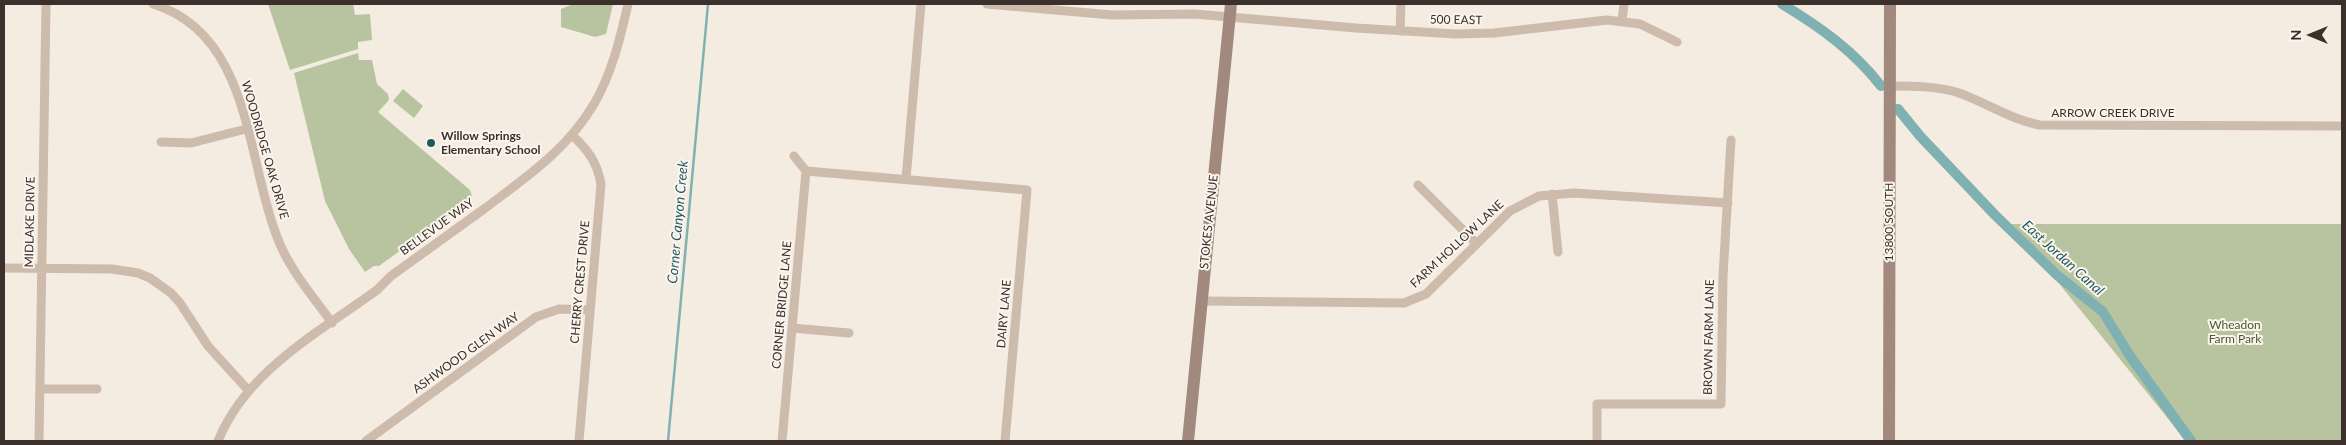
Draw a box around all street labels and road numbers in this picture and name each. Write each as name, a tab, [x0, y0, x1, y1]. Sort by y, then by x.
street label: 500 EAST	[1430, 12, 1482, 28]
street label: WOODRIDGE OAK DRIVE	[238, 79, 292, 221]
street label: ARROW CREEK DRIVE	[2051, 106, 2175, 120]
street label: STOKES AVENUE	[1197, 174, 1221, 270]
street label: MIDLAKE DRIVE	[22, 176, 38, 268]
street label: 13800 SOUTH	[1882, 182, 1896, 262]
street label: BELLEVUE WAY	[397, 195, 477, 259]
street label: FARM HOLLOW LANE	[1407, 197, 1507, 291]
street label: CHERRY CREST DRIVE	[567, 220, 593, 344]
street label: CORNER BRIDGE LANE	[769, 240, 795, 370]
street label: DAIRY LANE	[994, 279, 1014, 349]
street label: BROWN FARM LANE	[1701, 279, 1717, 395]
street label: ASHWOOD GLEN WAY	[410, 309, 522, 397]

